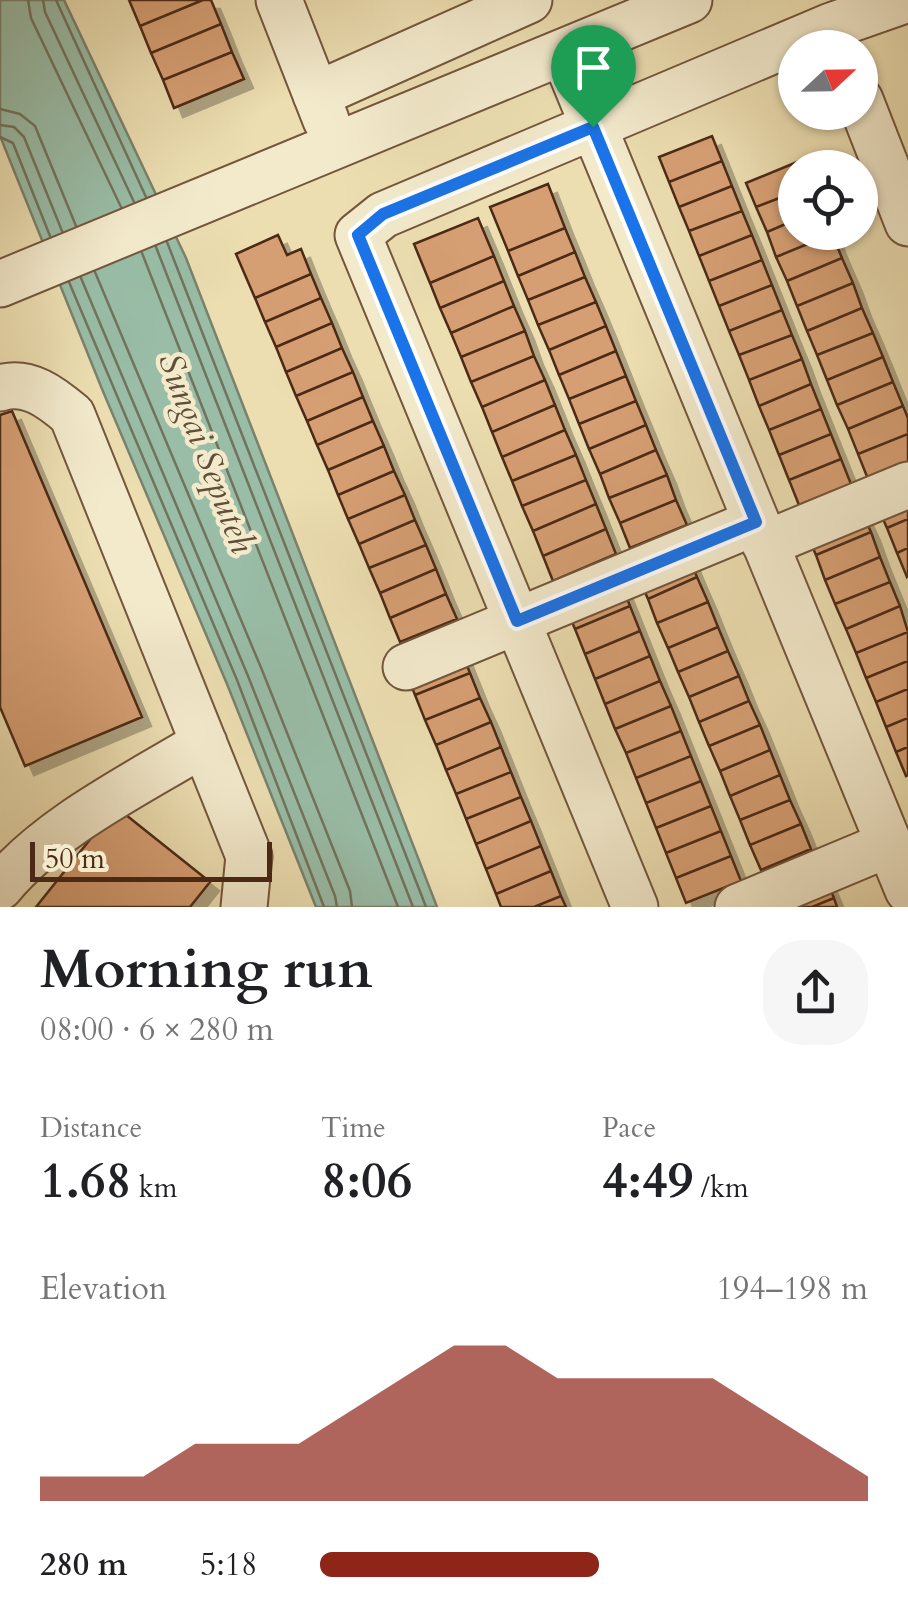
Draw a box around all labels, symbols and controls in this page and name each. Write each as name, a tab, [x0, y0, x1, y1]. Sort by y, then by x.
pin	[551, 25, 636, 128]
north arrow	[778, 30, 878, 130]
map controls	[778, 30, 878, 250]
icon: arrive	[566, 40, 621, 95]
button: locate	[778, 150, 878, 250]
water label: Sungai Seputeh	[146, 346, 266, 560]
scale bar	[30, 837, 272, 881]
text: 50 m	[45, 840, 105, 878]
text: Morning run	[40, 933, 373, 1007]
button: share	[763, 940, 868, 1045]
text: 08:00 · 6 × 280 m	[40, 1008, 274, 1052]
text: Distance	[40, 1109, 142, 1147]
text: Time	[321, 1109, 386, 1147]
text: Pace	[602, 1109, 656, 1147]
text: 1.68	[40, 1147, 131, 1215]
text: 8:06	[321, 1147, 412, 1215]
text: 4:49	[602, 1147, 693, 1215]
text: km	[131, 1169, 178, 1207]
text: /km	[693, 1169, 749, 1207]
text: Elevation	[40, 1267, 167, 1311]
text: 194–198 m	[716, 1267, 868, 1311]
text: 280 m	[40, 1543, 127, 1587]
text: 5:18	[200, 1543, 257, 1587]

